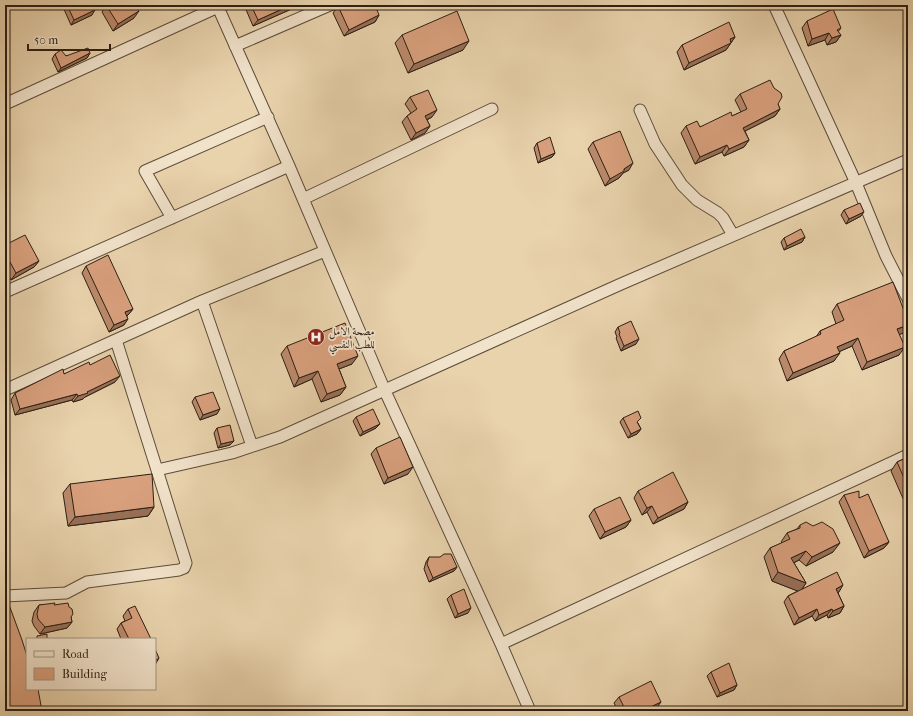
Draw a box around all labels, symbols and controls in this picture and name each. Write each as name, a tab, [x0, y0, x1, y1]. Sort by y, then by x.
scale bar	[28, 26, 110, 52]
text: 50 m	[34, 33, 58, 47]
place label: مصحة الامل للطب النفسي	[329, 325, 375, 355]
hospital icon: مصحة الامل للطب النفسي	[306, 327, 326, 347]
legend	[26, 638, 156, 690]
text: Road	[62, 647, 89, 661]
text: Building	[62, 667, 107, 681]

